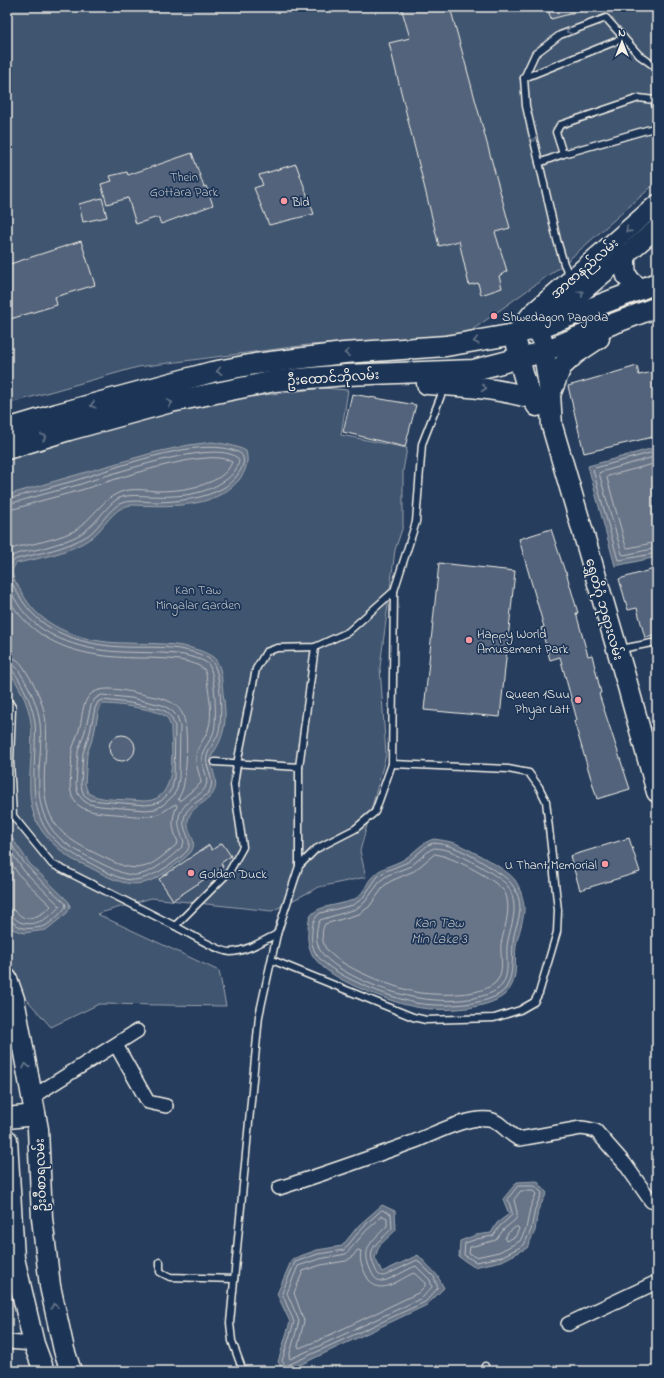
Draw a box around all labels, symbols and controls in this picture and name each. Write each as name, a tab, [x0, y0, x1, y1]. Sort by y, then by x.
north arrow	[602, 22, 642, 62]
text: N	[618, 25, 626, 41]
one-way arrow	[566, 27, 573, 35]
one-way arrow	[529, 136, 537, 142]
park label: Thein Gottara Park	[150, 168, 219, 202]
place label: Bld	[291, 193, 310, 212]
marker: Bld	[279, 196, 289, 206]
one-way arrow	[625, 226, 632, 233]
street label: အာဇာနည်လမ်း	[547, 234, 623, 304]
one-way arrow	[577, 290, 584, 297]
place label: Shwedagon Pagoda	[502, 308, 608, 328]
marker: Shwedagon Pagoda	[489, 311, 499, 321]
one-way arrow	[473, 336, 480, 344]
one-way arrow	[344, 348, 350, 357]
one-way arrow	[215, 366, 222, 375]
street label: ဦးထောင်ဘိုလမ်း	[286, 366, 380, 391]
one-way arrow	[481, 383, 487, 392]
one-way arrow	[166, 399, 173, 407]
one-way arrow	[90, 400, 96, 408]
one-way arrow	[41, 433, 48, 442]
street label: ရွှေတိဂုံ ဘုရားလမ်း	[580, 556, 627, 663]
park label: Kan Taw Mingalar Garden	[156, 581, 240, 616]
place label: Happy World Amusement Park	[477, 625, 569, 659]
marker: Happy World Amusement Park	[464, 635, 474, 645]
place label: Queen 1Suu Phyar Latt	[506, 685, 571, 720]
marker: Queen 1Suu Phyar Latt	[573, 695, 583, 705]
place label: U Thant Memorial	[505, 856, 597, 875]
marker: U Thant Memorial	[600, 859, 610, 869]
place label: Golden Duck	[199, 865, 267, 884]
marker: Golden Duck	[186, 868, 196, 878]
water label: Kan Taw Min Lake 3	[411, 913, 468, 950]
one-way arrow	[22, 1063, 31, 1069]
street label: ဦးဝီစာရလမ်း	[31, 1138, 52, 1212]
one-way arrow	[51, 1303, 59, 1309]

